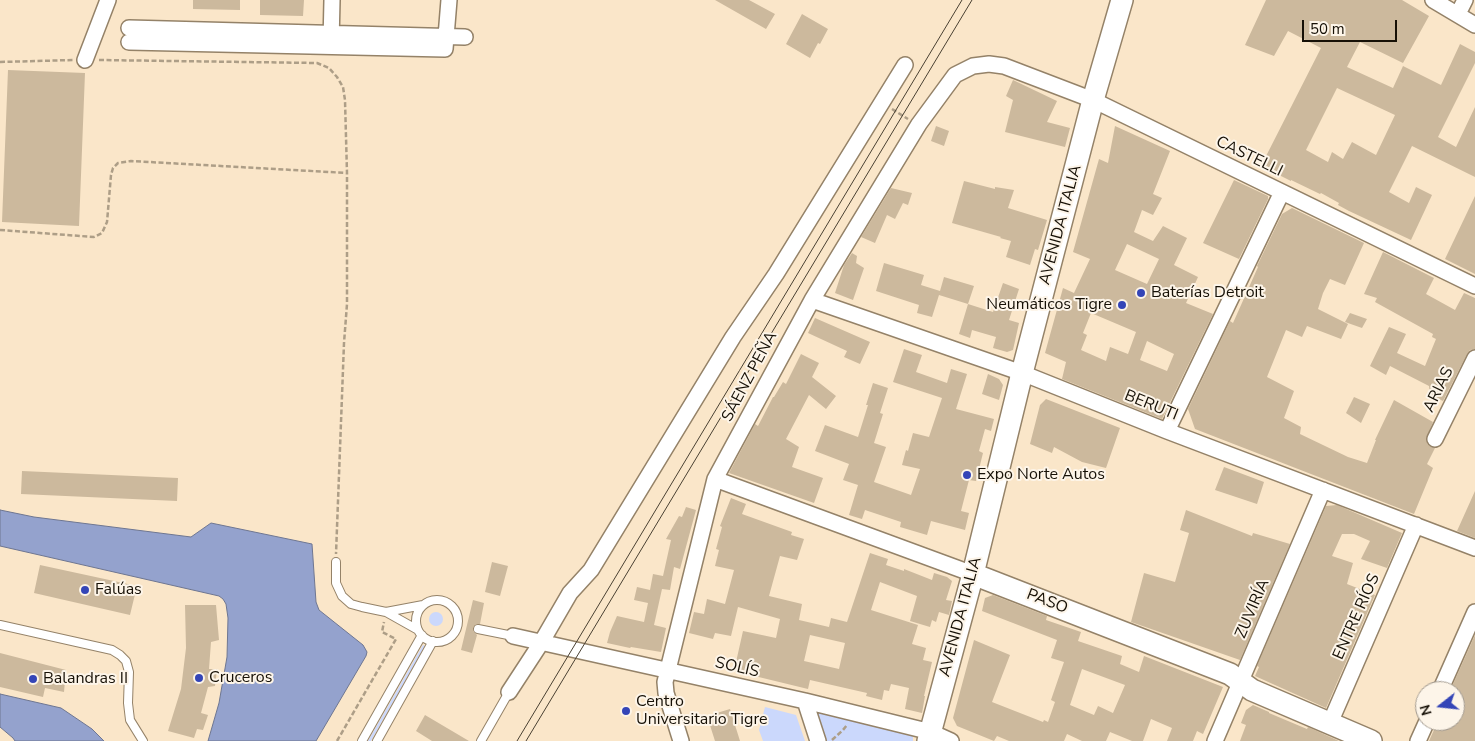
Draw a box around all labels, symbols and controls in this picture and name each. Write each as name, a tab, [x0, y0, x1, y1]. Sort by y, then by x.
scale bar	[1305, 10, 1400, 42]
text: 50 m	[1310, 19, 1345, 39]
street label: CASTELLI	[1212, 133, 1286, 181]
street label: AVENIDA ITALIA	[1036, 163, 1086, 287]
place label: Baterías Detroit	[1151, 283, 1264, 303]
marker: Baterías Detroit	[1135, 287, 1147, 299]
place label: Neumáticos Tigre	[986, 295, 1112, 315]
marker: Neumáticos Tigre	[1116, 299, 1128, 311]
street label: SÁENZ PEÑA	[718, 329, 782, 425]
street label: ARIAS	[1420, 364, 1458, 416]
street label: BERUTI	[1121, 387, 1181, 425]
place label: Expo Norte Autos	[977, 465, 1105, 485]
marker: Expo Norte Autos	[961, 469, 973, 481]
street label: AVENIDA ITALIA	[936, 555, 986, 679]
street label: ENTRE RÍOS	[1330, 571, 1384, 663]
street label: ZUVIRÍA	[1232, 576, 1274, 642]
place label: Falúas	[95, 580, 142, 600]
marker: Falúas	[79, 584, 91, 596]
street label: PASO	[1024, 585, 1070, 619]
street label: SOLÍS	[713, 654, 761, 682]
place label: Cruceros	[209, 668, 272, 688]
place label: Balandras II	[43, 669, 128, 689]
marker: Cruceros	[193, 672, 205, 684]
marker: Balandras II	[27, 673, 39, 685]
north arrow	[1415, 681, 1465, 731]
place label: Centro Universitario Tigre	[636, 692, 768, 730]
text: N	[1415, 702, 1437, 718]
marker: Centro Universitario Tigre	[620, 705, 632, 717]

